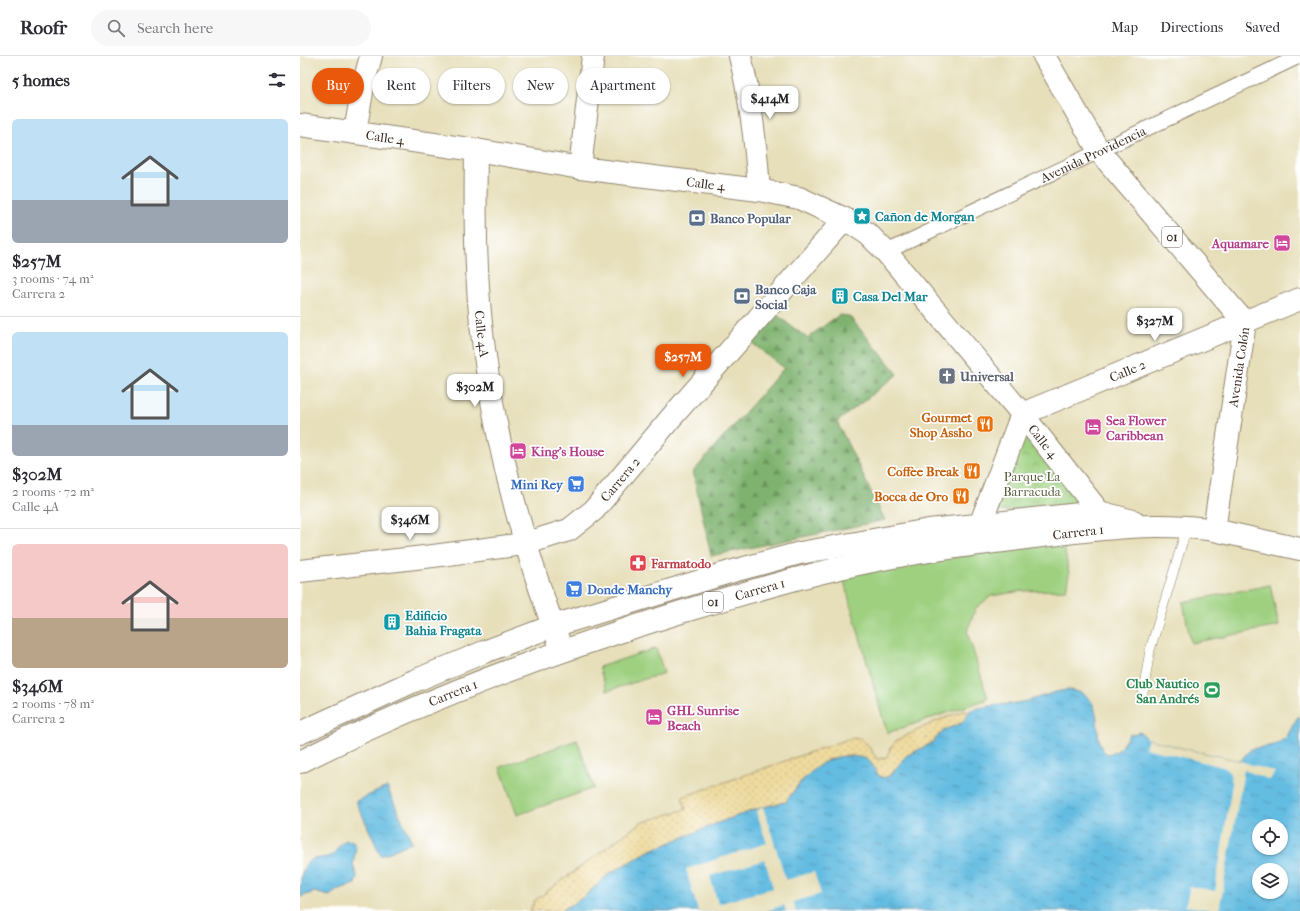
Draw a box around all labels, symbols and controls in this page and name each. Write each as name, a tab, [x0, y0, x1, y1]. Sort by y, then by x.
search box	[91, 10, 371, 46]
text: Roofr	[20, 17, 67, 39]
icon: search	[105, 17, 127, 39]
text: Search here	[137, 19, 213, 37]
text: Map	[1111, 19, 1138, 36]
text: Directions	[1160, 19, 1223, 36]
text: Saved	[1245, 19, 1280, 36]
chip: Buy	[312, 68, 364, 104]
chip: Rent	[372, 68, 430, 104]
chip: Filters	[438, 68, 505, 104]
chip: New	[513, 68, 568, 104]
chip: Apartment	[576, 68, 670, 104]
icon: filters	[266, 69, 288, 91]
text: 5 homes	[12, 70, 70, 90]
pin: $414M	[742, 86, 798, 120]
text: $414M	[750, 91, 790, 106]
street label: Avenida Providencia	[1037, 123, 1149, 186]
street label: Calle 4	[365, 127, 406, 148]
icon: home	[114, 145, 186, 217]
street label: Calle 4	[685, 174, 726, 194]
place icon: Cañon de Morgan	[852, 206, 872, 226]
bank icon: Banco Popular	[687, 208, 707, 228]
place label: Cañon de Morgan	[875, 209, 975, 225]
place label: Banco Popular	[710, 211, 791, 227]
road number: 01	[1162, 227, 1182, 247]
hotel icon: Aquamare	[1272, 233, 1292, 253]
place label: Aquamare	[1211, 236, 1270, 252]
text: $257M	[12, 251, 61, 271]
text: 3 rooms · 74 m²	[12, 271, 93, 286]
place label: Banco Caja Social	[755, 282, 817, 312]
text: Carrera 2	[12, 286, 65, 301]
bank icon: Banco Caja Social	[732, 286, 752, 306]
building icon: Casa Del Mar	[830, 286, 850, 306]
place label: Casa Del Mar	[853, 289, 928, 304]
pin: $327M	[1127, 308, 1183, 342]
street label: Calle 4A	[472, 310, 492, 359]
text: $327M	[1136, 313, 1174, 328]
street label: Avenida Colón	[1225, 326, 1252, 409]
pin: $257M	[655, 344, 711, 378]
text: $257M	[664, 349, 702, 364]
street label: Calle 2	[1107, 357, 1148, 385]
icon: home	[114, 358, 186, 430]
church icon: Universal	[937, 366, 957, 386]
place label: Universal	[959, 369, 1014, 384]
pin: $302M	[447, 374, 503, 408]
text: $302M	[456, 379, 494, 394]
place label: Gourmet Shop Assho	[910, 410, 972, 441]
place label: Sea Flower Caribbean	[1106, 413, 1167, 443]
restaurant icon: Gourmet Shop Assho	[975, 414, 995, 434]
hotel icon: Sea Flower Caribbean	[1083, 417, 1103, 437]
street label: Calle 4	[1025, 422, 1061, 462]
hotel icon: King's House	[508, 441, 528, 461]
place label: King's House	[531, 444, 605, 460]
street label: Carrera 2	[597, 454, 643, 505]
restaurant icon: Coffee Break	[962, 461, 982, 481]
text: $302M	[12, 464, 62, 484]
place label: Coffee Break	[887, 464, 960, 479]
park label: Parque La Barracuda	[1003, 469, 1062, 499]
supermarket icon: Mini Rey	[566, 474, 586, 494]
place label: Mini Rey	[510, 477, 564, 493]
text: 2 rooms · 72 m²	[12, 484, 94, 499]
restaurant icon: Bocca de Oro	[951, 486, 971, 506]
place label: Bocca de Oro	[874, 489, 948, 504]
text: Calle 4A	[12, 499, 59, 514]
pin: $346M	[382, 507, 438, 541]
text: $346M	[390, 512, 430, 527]
street label: Carrera 1	[1052, 522, 1104, 543]
pharmacy icon: Farmatodo	[628, 553, 648, 573]
place label: Farmatodo	[650, 556, 712, 571]
icon: home	[114, 570, 186, 642]
street label: Carrera 1	[733, 575, 786, 604]
supermarket icon: Donde Manchy	[564, 579, 584, 599]
place label: Donde Manchy	[587, 582, 673, 598]
road number: 01	[703, 592, 723, 612]
place label: Edificio Bahia Fragata	[405, 608, 483, 639]
building icon: Edificio Bahia Fragata	[382, 612, 402, 632]
text: $346M	[12, 676, 63, 696]
street label: Carrera 1	[426, 676, 480, 710]
place label: Club Nautico San Andrés	[1126, 676, 1199, 706]
sports icon: Club Nautico San Andrés	[1202, 680, 1222, 700]
text: 2 rooms · 78 m²	[12, 696, 94, 711]
place label: GHL Sunrise Beach	[667, 703, 740, 733]
hotel icon: GHL Sunrise Beach	[644, 707, 664, 727]
text: Carrera 2	[12, 711, 65, 726]
map controls	[1252, 819, 1288, 899]
button: locate	[1252, 819, 1288, 855]
button: layers	[1252, 863, 1288, 899]

